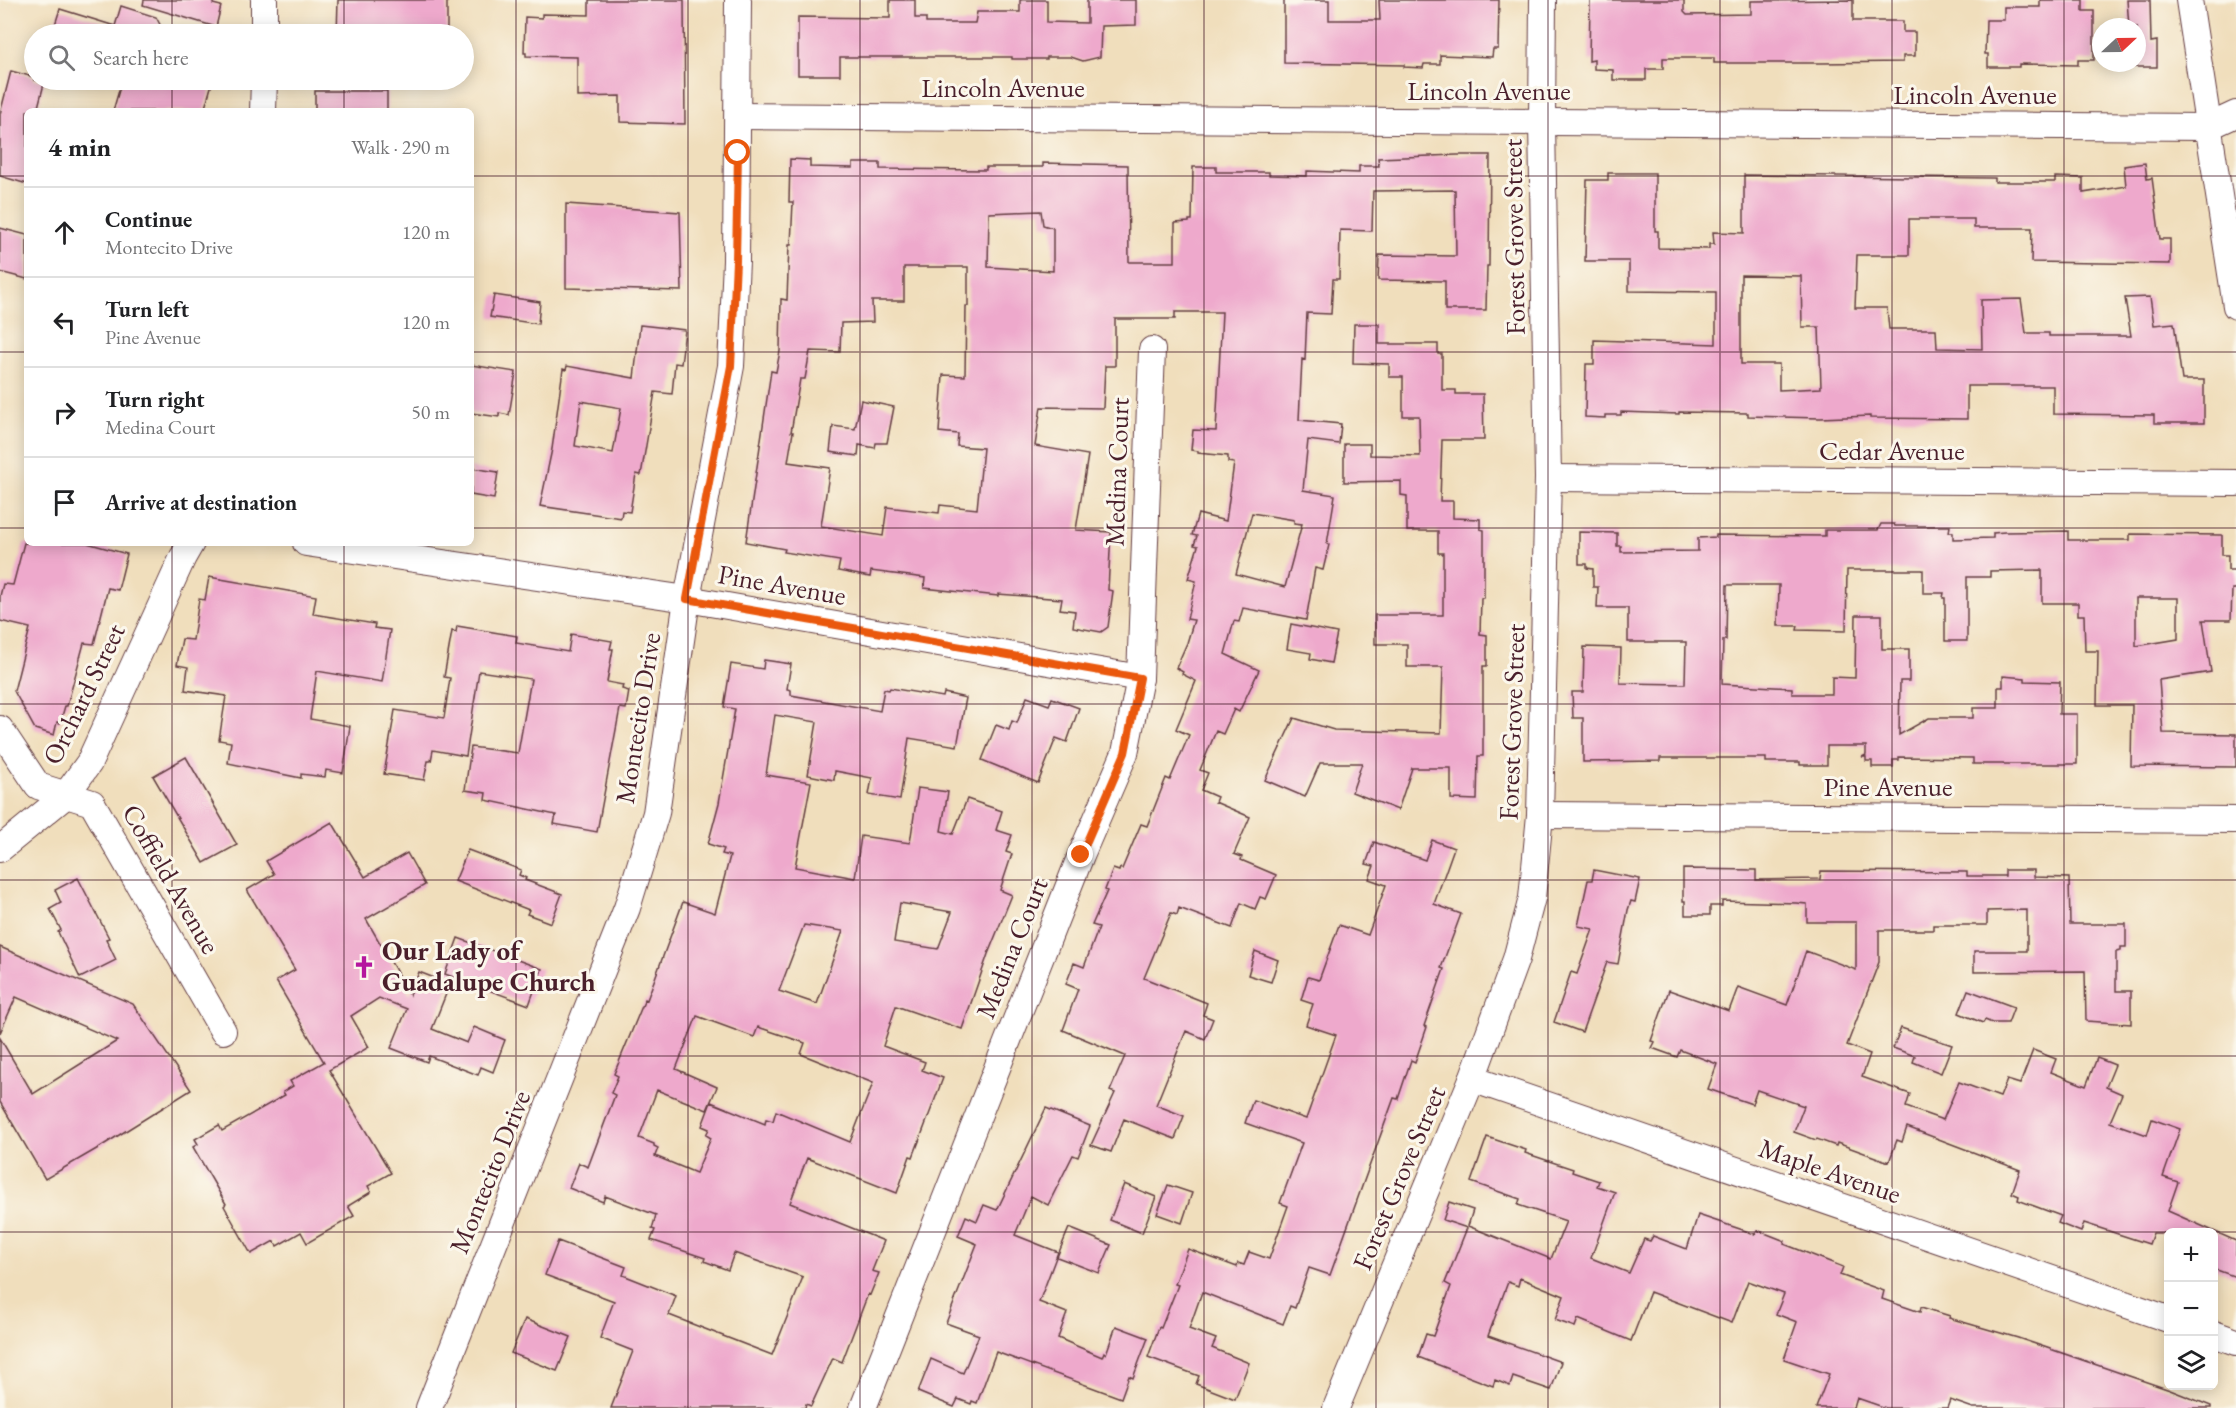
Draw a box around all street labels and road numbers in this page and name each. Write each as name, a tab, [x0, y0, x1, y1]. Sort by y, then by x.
street label: Lincoln Avenue	[921, 70, 1085, 105]
street label: Lincoln Avenue	[1407, 73, 1571, 108]
street label: Lincoln Avenue	[1893, 77, 2057, 112]
street label: Forest Grove Street	[1494, 138, 1533, 336]
street label: Medina Court	[1096, 396, 1137, 547]
street label: Cedar Avenue	[1819, 433, 1965, 468]
street label: Pine Avenue	[715, 556, 849, 613]
street label: Orchard Street	[34, 617, 133, 770]
street label: Forest Grove Street	[1491, 623, 1532, 821]
street label: Montecito Drive	[607, 630, 668, 806]
street label: Pine Avenue	[1823, 769, 1953, 804]
street label: Coffield Avenue	[115, 798, 228, 960]
street label: Medina Court	[967, 872, 1056, 1023]
street label: Forest Grove Street	[1344, 1080, 1453, 1275]
street label: Montecito Drive	[441, 1085, 538, 1258]
street label: Maple Avenue	[1754, 1130, 1906, 1211]

